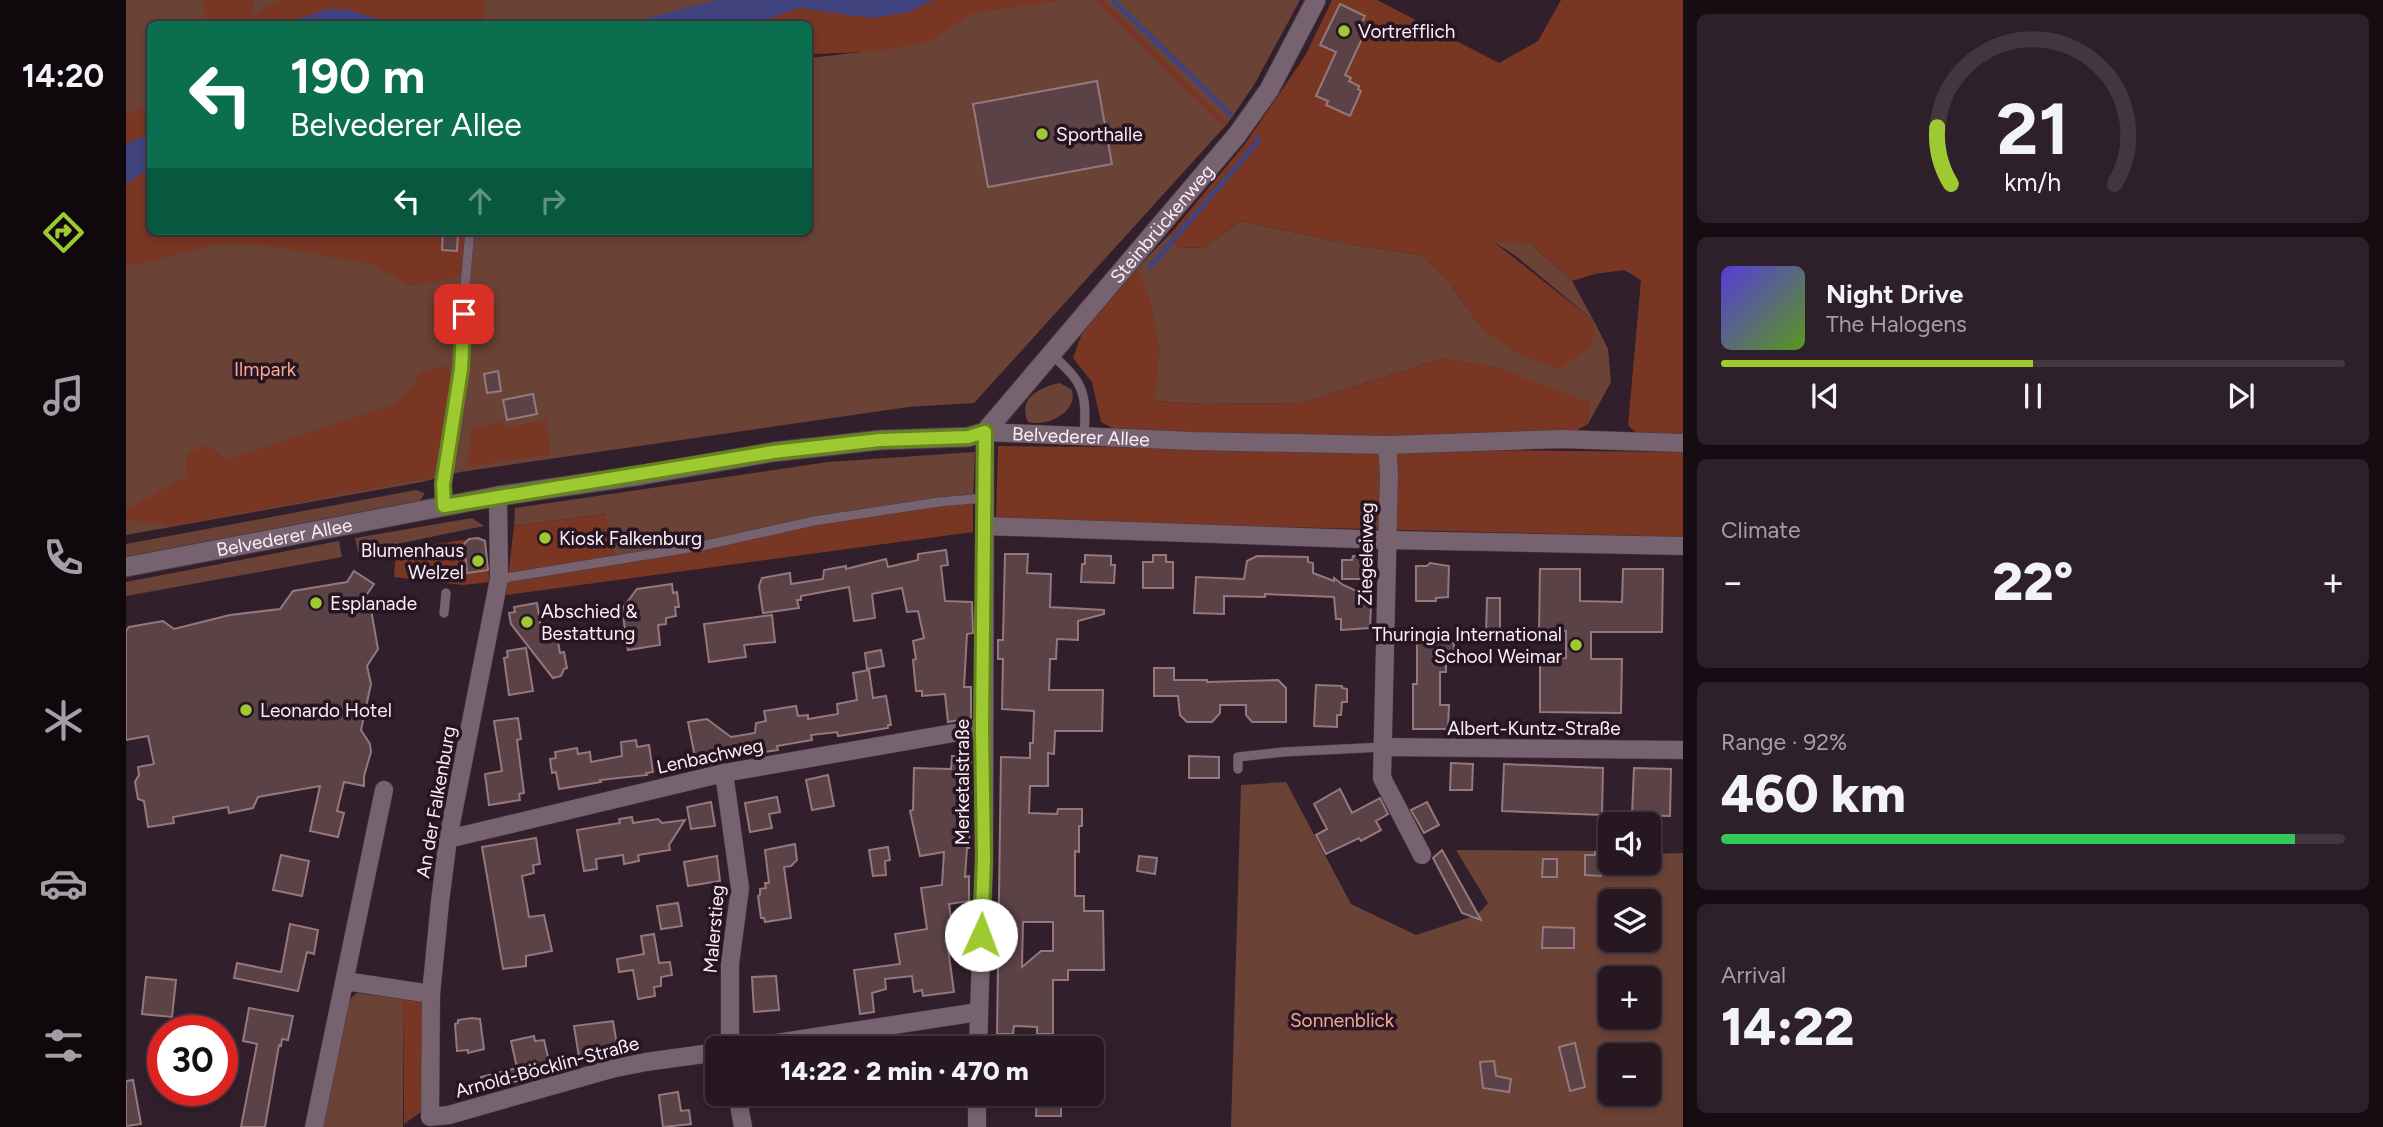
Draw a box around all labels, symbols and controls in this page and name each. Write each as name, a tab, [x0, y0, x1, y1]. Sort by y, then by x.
place label: Vortrefflich	[1358, 20, 1455, 43]
marker: Vortrefflich	[1336, 23, 1352, 39]
text: 190 m	[290, 46, 425, 105]
icon: left	[175, 49, 266, 140]
text: 14:20	[22, 57, 104, 95]
text: 21	[1997, 86, 2069, 173]
text: Belvederer Allee	[290, 106, 522, 144]
place label: Sporthalle	[1056, 123, 1143, 146]
marker: Sporthalle	[1034, 126, 1050, 142]
street label: Steinbrückenweg	[1105, 159, 1219, 288]
text: km/h	[2004, 167, 2062, 197]
icon: left	[388, 182, 426, 220]
icon: ahead	[461, 182, 499, 220]
icon: right	[534, 182, 572, 220]
icon: directions	[39, 208, 88, 257]
text: Night Drive	[1826, 278, 1963, 310]
pin	[434, 284, 494, 344]
icon: arrive	[445, 295, 483, 333]
text: The Halogens	[1826, 310, 1967, 338]
park label: Ilmpark	[234, 358, 297, 381]
icon: music	[39, 371, 88, 420]
icon: previous	[1806, 377, 1844, 415]
icon: pause	[2014, 377, 2052, 415]
icon: next	[2222, 377, 2260, 415]
street label: Belvederer Allee	[1012, 422, 1150, 451]
street label: Ziegeleiweg	[1354, 502, 1378, 606]
street label: Belvederer Allee	[214, 513, 354, 561]
text: Climate	[1721, 516, 1800, 544]
place label: Kiosk Falkenburg	[559, 527, 702, 550]
marker: Kiosk Falkenburg	[537, 530, 553, 546]
icon: phone	[39, 533, 88, 582]
place label: Blumenhaus Welzel	[361, 539, 464, 584]
text: 22°	[1992, 551, 2074, 613]
marker: Blumenhaus Welzel	[470, 553, 486, 569]
text: −	[1721, 559, 1745, 605]
text: +	[2321, 559, 2345, 605]
place label: Esplanade	[330, 592, 417, 615]
marker: Esplanade	[308, 595, 324, 611]
place label: Abschied & Bestattung	[541, 600, 638, 645]
marker: Abschied & Bestattung	[519, 614, 535, 630]
place label: Thuringia International School Weimar	[1372, 623, 1563, 668]
marker: Thuringia International School Weimar	[1568, 637, 1584, 653]
icon: climate	[39, 696, 88, 745]
place label: Leonardo Hotel	[260, 699, 392, 722]
marker: Leonardo Hotel	[238, 702, 254, 718]
street label: Albert-Kuntz-Straße	[1447, 717, 1621, 740]
street label: Merketalstraße	[951, 719, 974, 845]
street label: An der Falkenburg	[411, 724, 461, 880]
text: Range · 92%	[1721, 728, 1847, 756]
street label: Lenbachweg	[654, 733, 766, 779]
text: 460 km	[1721, 763, 1906, 825]
map controls	[1598, 812, 1661, 1106]
button: sound	[1598, 812, 1661, 875]
icon: car	[39, 859, 88, 908]
street label: Malerstieg	[699, 884, 729, 974]
button: layers	[1598, 889, 1661, 952]
position arrow	[944, 898, 1018, 972]
text: Arrival	[1721, 961, 1786, 989]
button: +	[1598, 966, 1661, 1029]
text: 14:22	[1721, 996, 1854, 1058]
park label: Sonnenblick	[1290, 1009, 1395, 1032]
speed limit sign: 30	[147, 1015, 238, 1106]
icon: filters	[39, 1021, 88, 1070]
street label: Arnold-Böcklin-Straße	[453, 1031, 641, 1103]
button: −	[1598, 1043, 1661, 1106]
text: 14:22 · 2 min · 470 m	[780, 1055, 1029, 1087]

